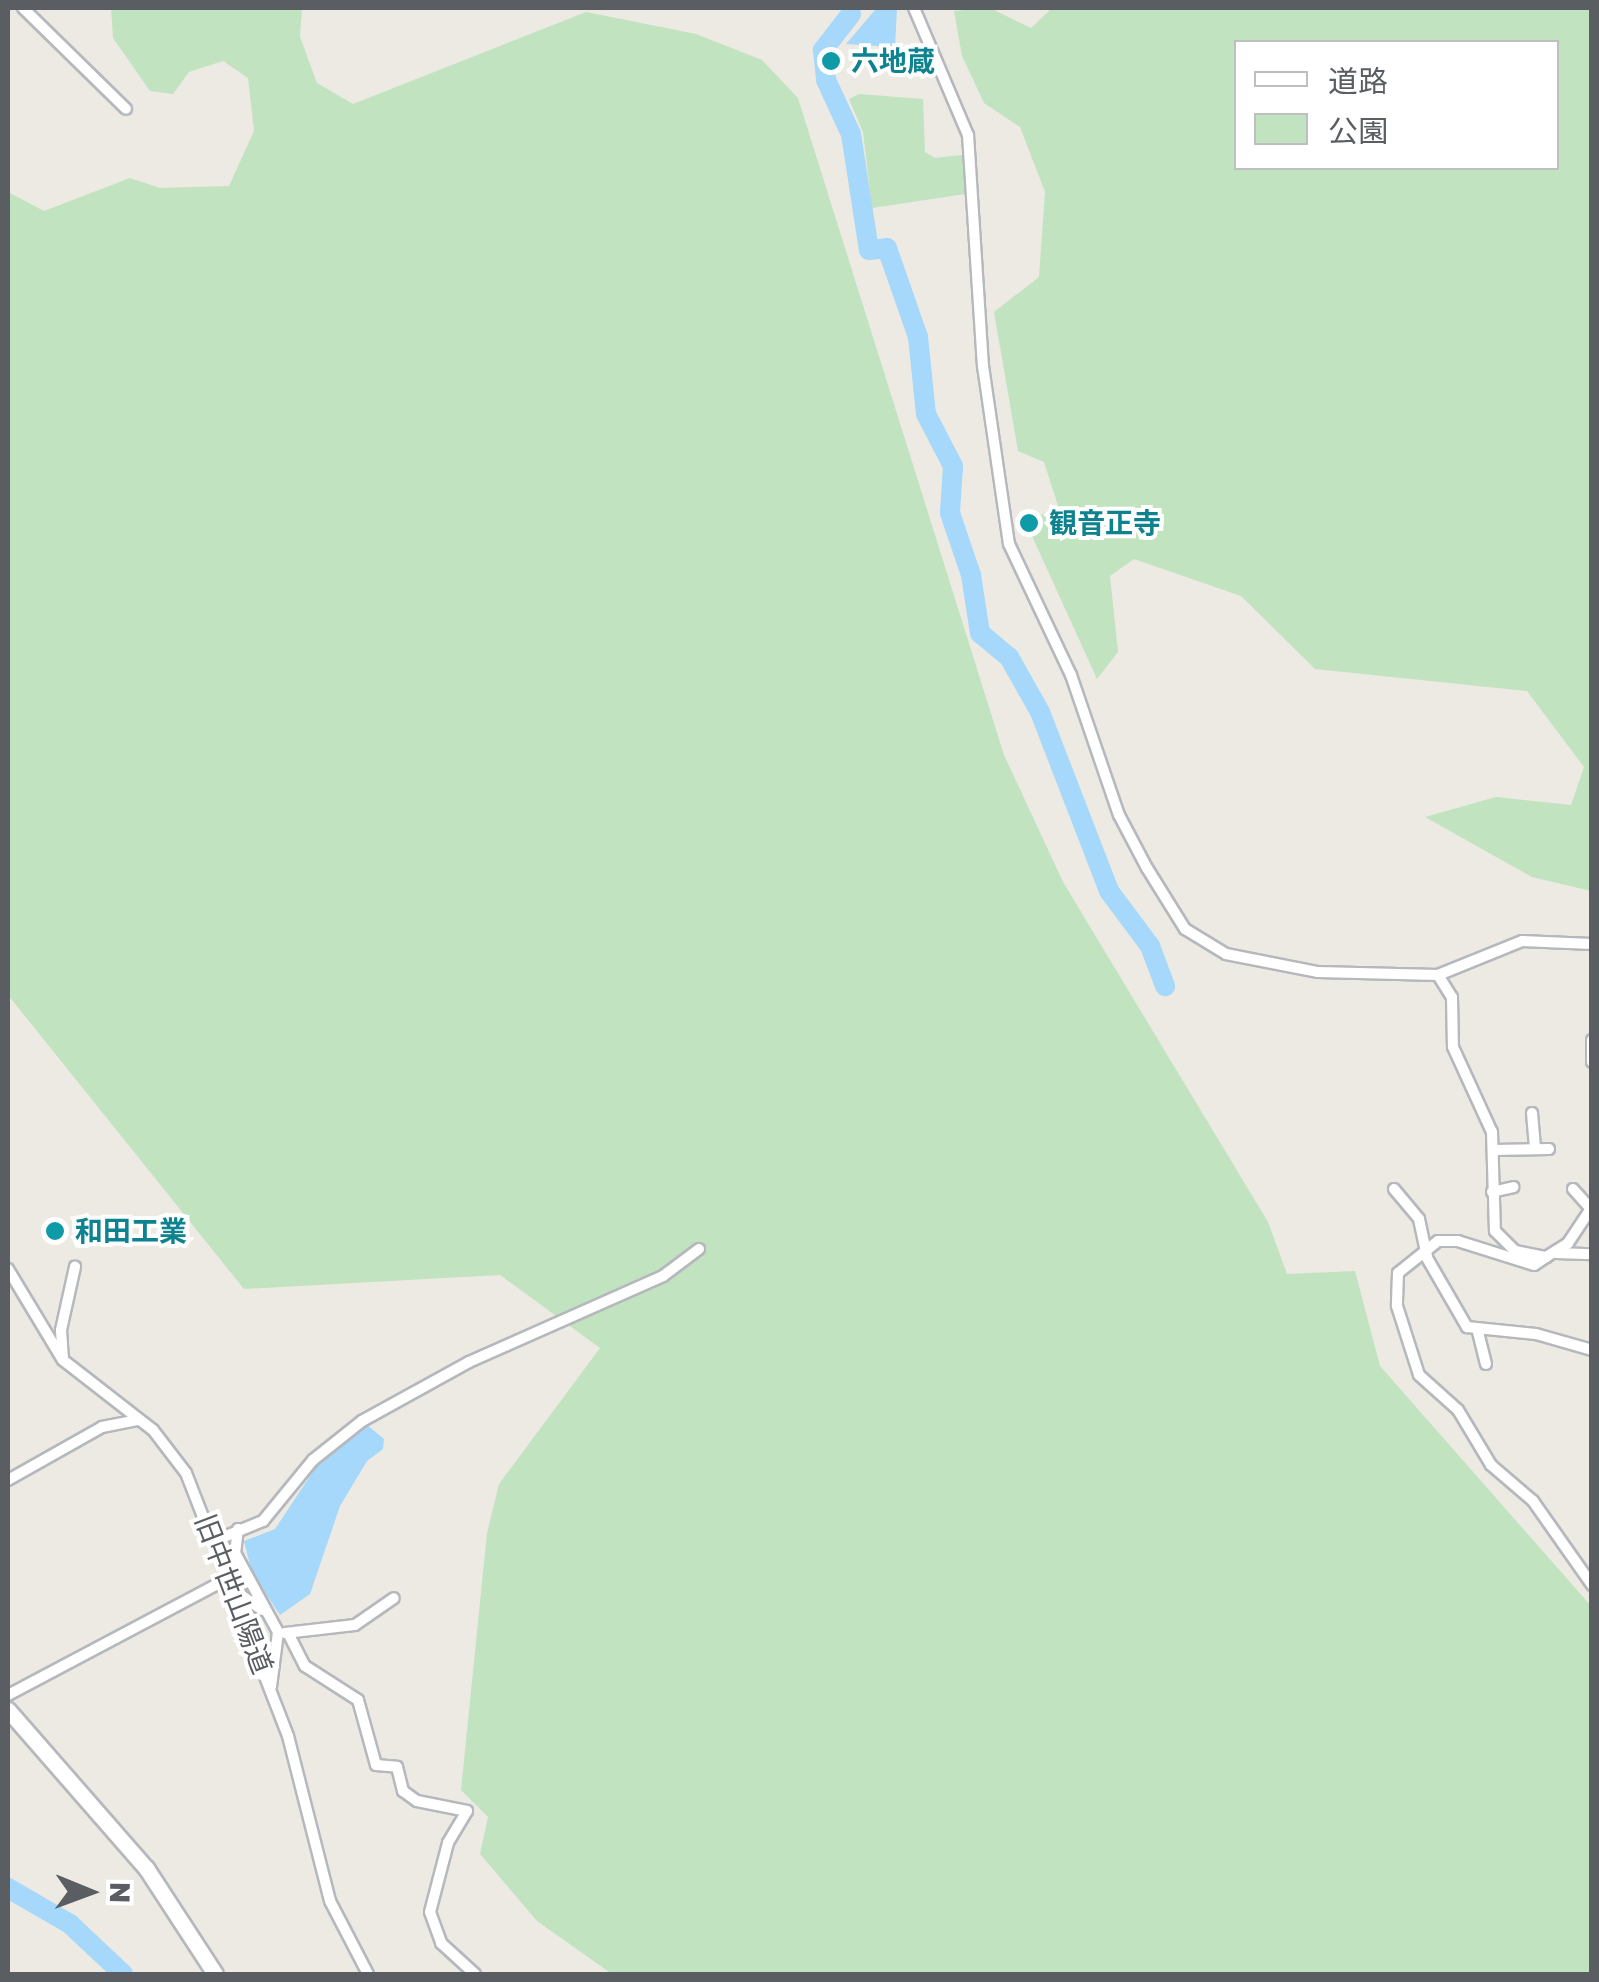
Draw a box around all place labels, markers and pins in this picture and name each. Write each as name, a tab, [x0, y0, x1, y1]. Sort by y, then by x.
place label: 六地蔵	[851, 44, 935, 78]
marker: 六地蔵	[820, 50, 842, 72]
place label: 観音正寺	[1049, 506, 1161, 540]
marker: 観音正寺	[1018, 512, 1040, 534]
place label: 和田工業	[75, 1214, 187, 1248]
marker: 和田工業	[44, 1220, 66, 1242]

